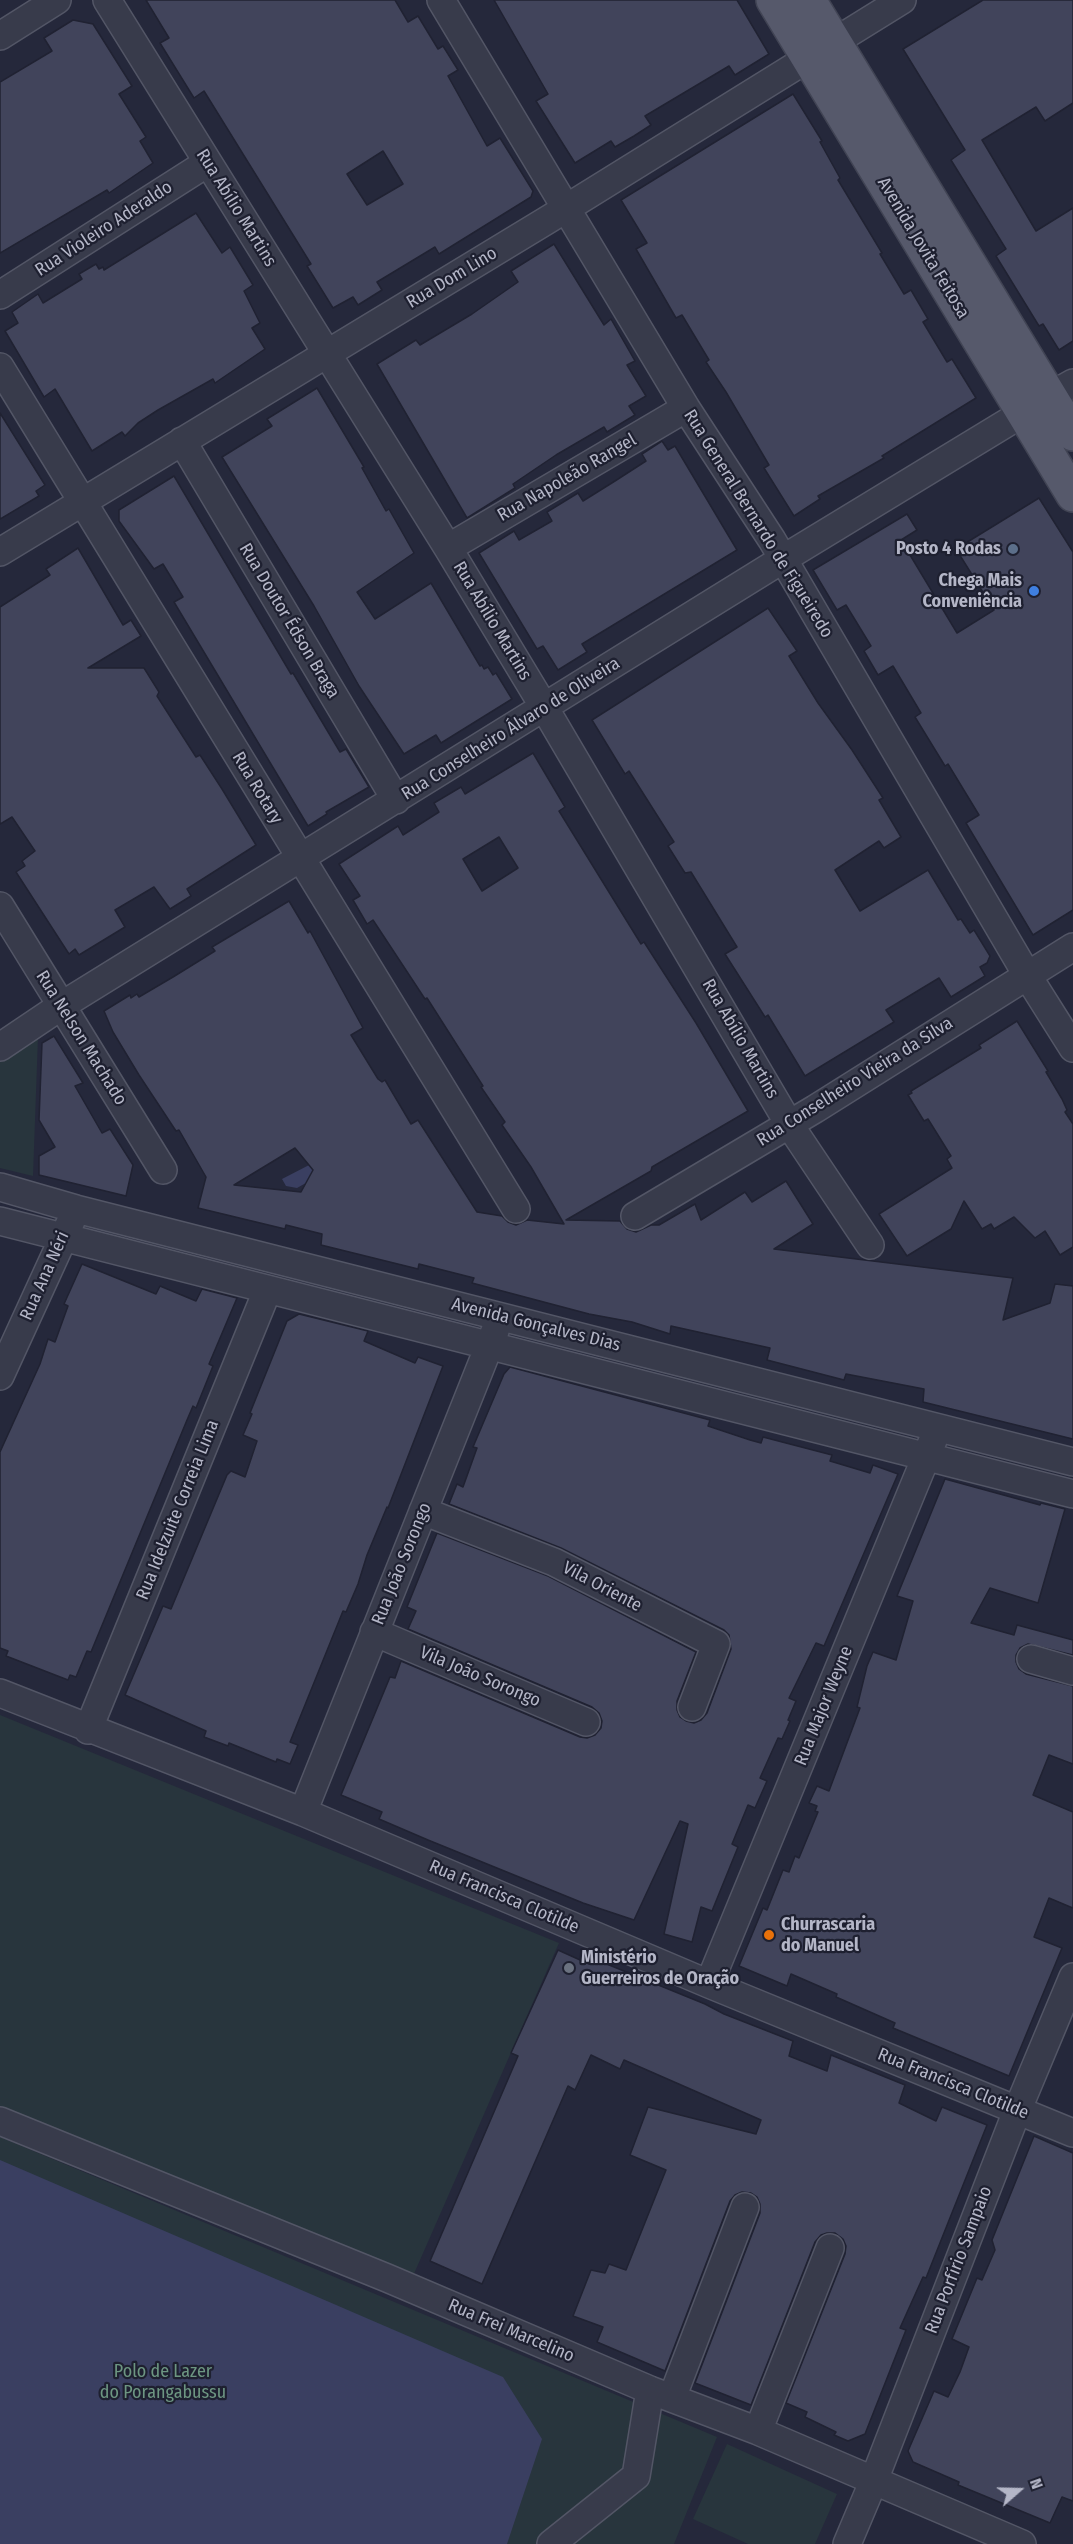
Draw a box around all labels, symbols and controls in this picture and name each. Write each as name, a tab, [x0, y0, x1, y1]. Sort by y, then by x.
street label: Rua Abílio Martins	[191, 145, 281, 271]
street label: Avenida Jovita Feitosa	[872, 174, 974, 322]
street label: Rua Violeiro Aderaldo	[31, 177, 177, 281]
street label: Rua Dom Lino	[403, 243, 501, 313]
street label: Rua General Bernardo de Figueiredo	[679, 406, 837, 642]
street label: Rua Napoleão Rangel	[494, 429, 640, 527]
place label: Posto 4 Rodas	[896, 538, 1001, 560]
street label: Rua Doutor Édson Braga	[234, 540, 344, 702]
marker: Posto 4 Rodas	[1006, 542, 1020, 556]
street label: Rua Abílio Martins	[448, 558, 536, 684]
place label: Chega Mais Conveniência	[922, 570, 1022, 612]
marker: Chega Mais Conveniência	[1027, 584, 1041, 598]
street label: Rua Conselheiro Álvaro de Oliveira	[398, 653, 624, 805]
street label: Rua Rotary	[227, 748, 287, 828]
street label: Rua Nelson Machado	[31, 967, 131, 1109]
street label: Rua Abílio Martins	[697, 975, 783, 1103]
street label: Rua Conselheiro Vieira da Silva	[753, 1013, 957, 1151]
street label: Rua Ana Néri	[16, 1228, 74, 1324]
street label: Avenida Gonçalves Dias	[449, 1294, 623, 1356]
street label: Rua Idelzuite Correia Lima	[132, 1417, 224, 1603]
street label: Rua João Sorongo	[368, 1500, 436, 1628]
street label: Vila Oriente	[559, 1557, 645, 1617]
street label: Vila João Sorongo	[416, 1642, 544, 1712]
street label: Rua Major Weyne	[790, 1643, 858, 1769]
street label: Rua Francisca Clotilde	[426, 1856, 582, 1938]
place label: Churrascaria do Manuel	[781, 1914, 875, 1956]
marker: Churrascaria do Manuel	[762, 1928, 776, 1942]
place label: Ministério Guerreiros de Oração	[581, 1947, 739, 1990]
marker: Ministério Guerreiros de Oração	[562, 1961, 576, 1975]
street label: Rua Francisca Clotilde	[874, 2044, 1032, 2124]
street label: Rua Porfírio Sampaio	[921, 2183, 997, 2337]
street label: Rua Frei Marcelino	[445, 2295, 577, 2367]
park label: Polo de Lazer do Porangabussu	[100, 2361, 226, 2404]
north arrow	[989, 2460, 1049, 2520]
text: N	[1026, 2476, 1047, 2491]

